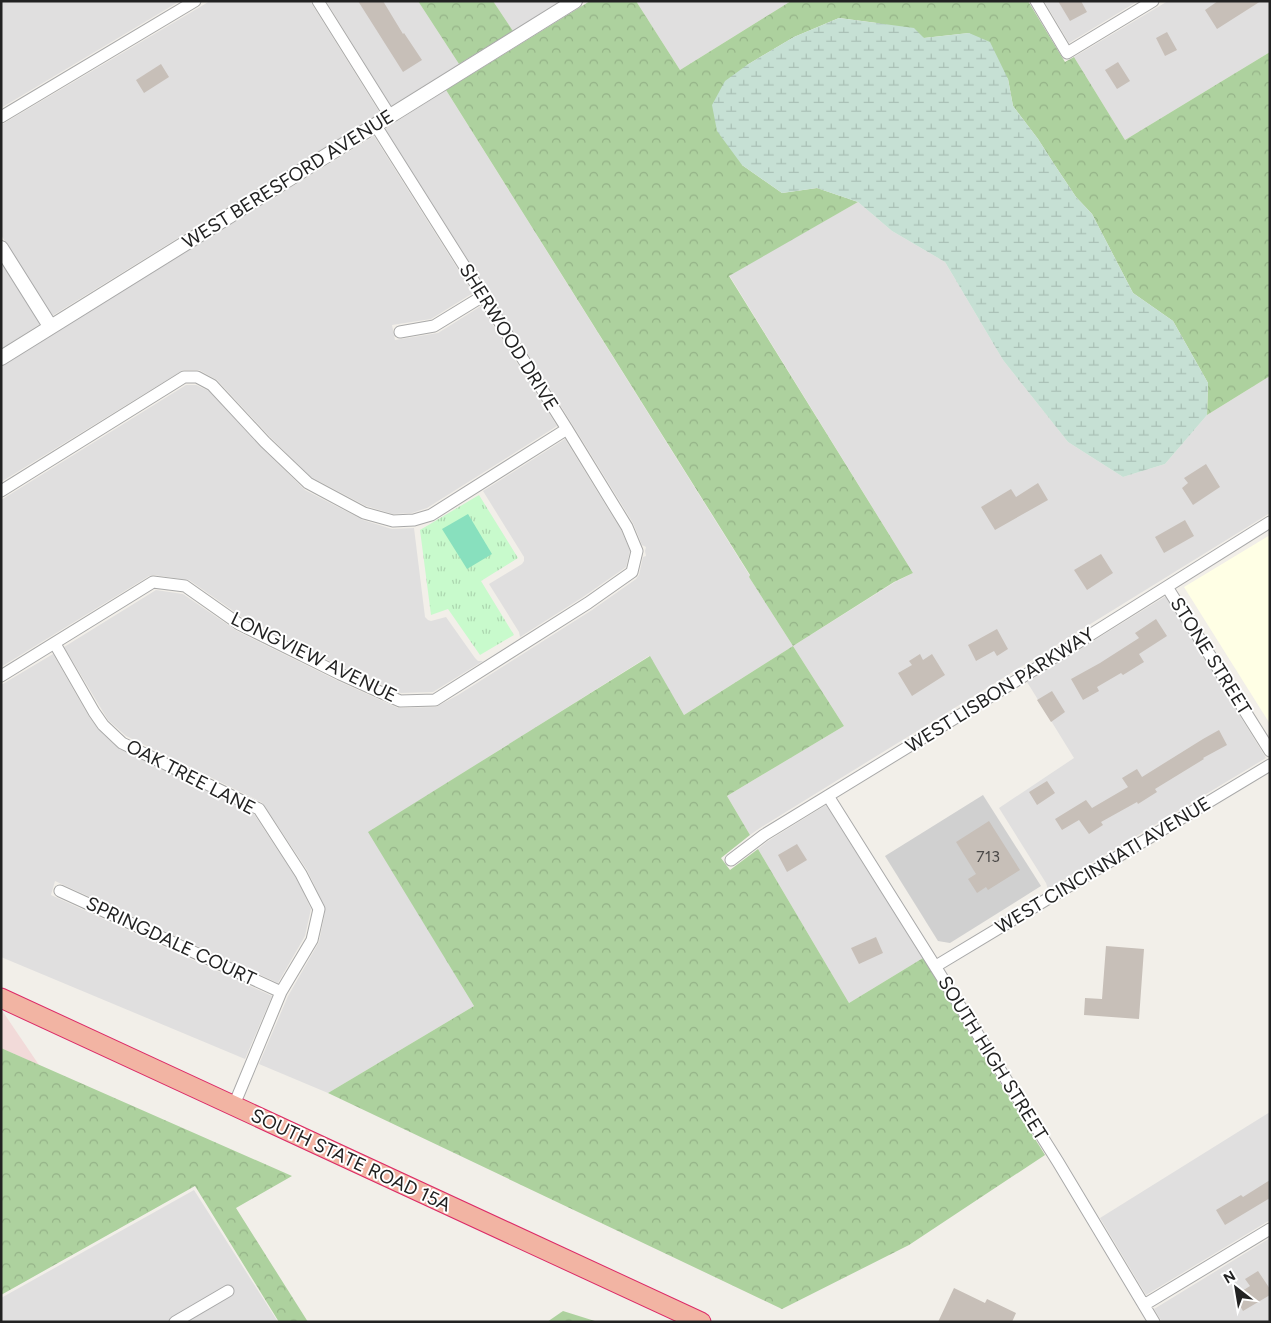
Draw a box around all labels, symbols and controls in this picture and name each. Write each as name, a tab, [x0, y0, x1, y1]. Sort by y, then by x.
street label: WEST BERESFORD AVENUE	[178, 104, 398, 254]
street label: SHERWOOD DRIVE	[454, 259, 564, 415]
street label: STONE STREET	[1166, 593, 1257, 720]
street label: LONGVIEW AVENUE	[227, 607, 401, 707]
street label: WEST LISBON PARKWAY	[902, 622, 1099, 757]
street label: OAK TREE LANE	[122, 734, 260, 820]
street label: WEST CINCINNATI AVENUE	[991, 792, 1215, 938]
house number: 713	[976, 847, 1000, 866]
street label: SPRINGDALE COURT	[82, 892, 260, 991]
street label: SOUTH HIGH STREET	[933, 972, 1053, 1145]
street label: SOUTH STATE ROAD 15A	[247, 1104, 455, 1217]
north arrow	[1211, 1263, 1261, 1313]
text: N	[1221, 1267, 1239, 1287]

